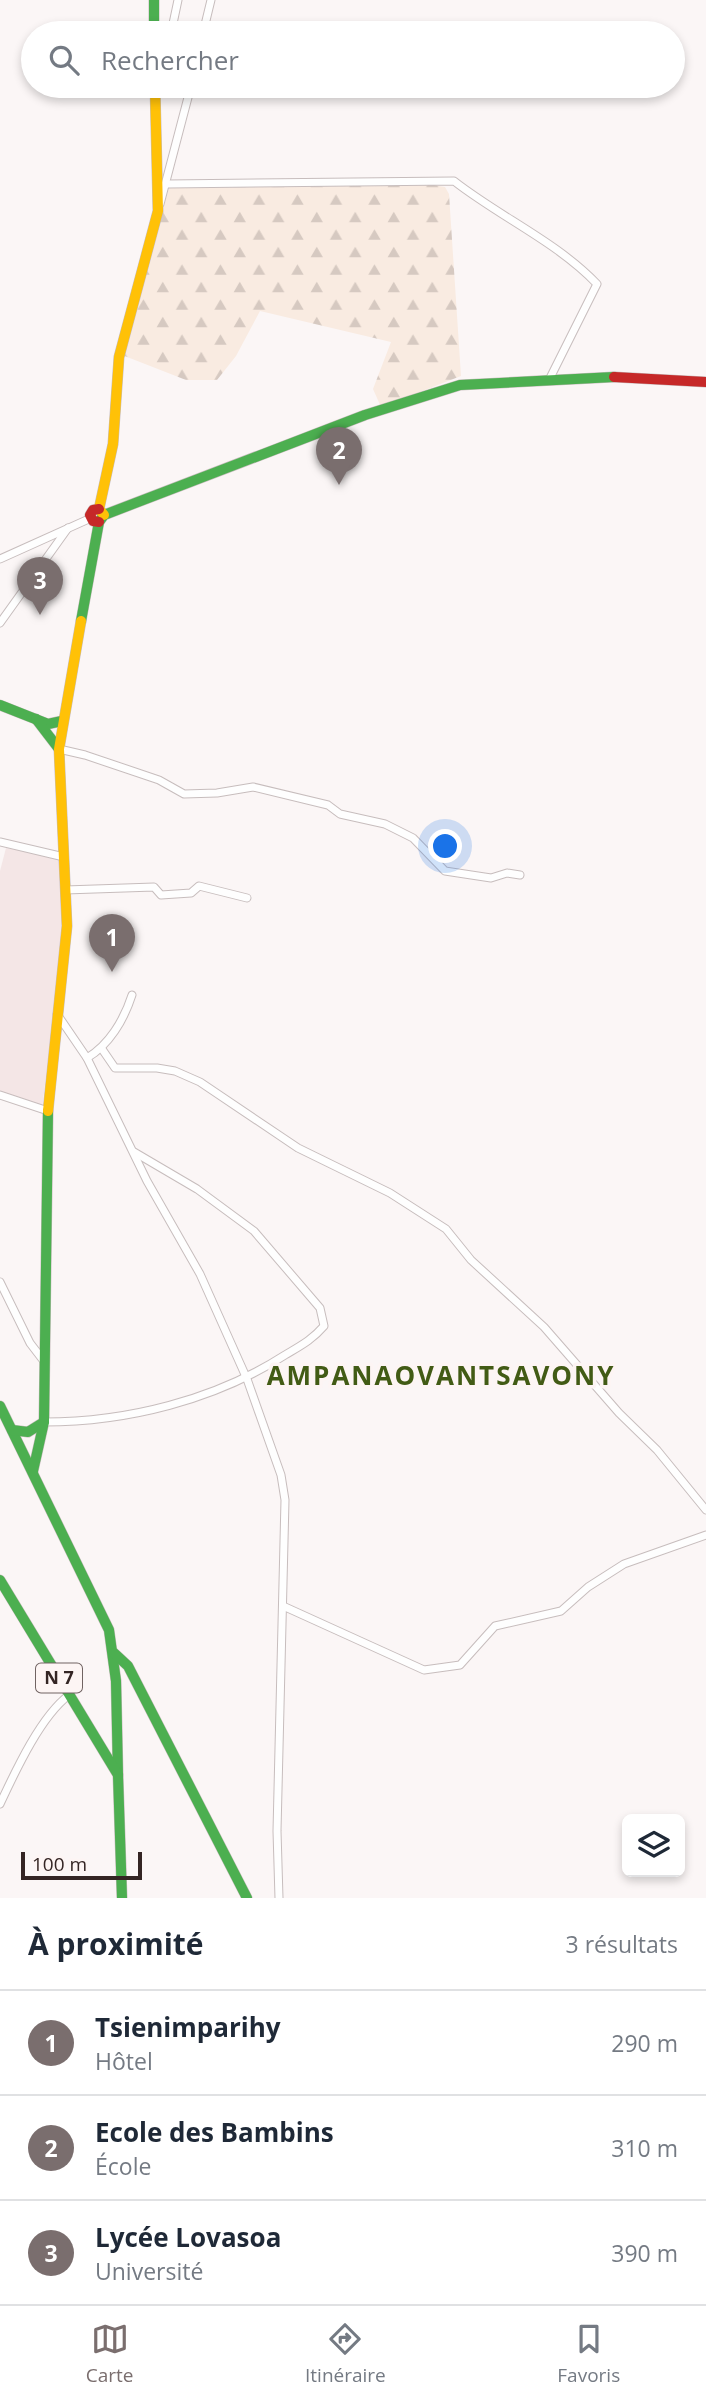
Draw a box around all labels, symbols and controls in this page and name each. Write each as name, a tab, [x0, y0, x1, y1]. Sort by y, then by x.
search box	[21, 21, 685, 98]
icon: search	[45, 41, 83, 79]
text: Rechercher	[101, 42, 239, 78]
pin: 2	[316, 427, 362, 485]
pin: 3	[17, 557, 63, 615]
your location	[428, 829, 462, 863]
pin: 1	[89, 914, 135, 972]
district label: AMPANAOVANTSAVONY	[267, 1357, 615, 1393]
road number: N 7	[36, 1664, 82, 1693]
map controls	[622, 1814, 685, 1877]
button: layers	[622, 1814, 685, 1877]
scale bar	[21, 1849, 142, 1881]
text: 100 m	[32, 1851, 87, 1877]
text: À proximité	[28, 1923, 204, 1964]
text: 3 résultats	[566, 1928, 678, 1960]
text: Tsienimparihy	[95, 2009, 281, 2045]
text: 1	[44, 2027, 58, 2059]
text: 290 m	[611, 2027, 678, 2059]
text: Hôtel	[95, 2045, 153, 2077]
text: Ecole des Bambins	[95, 2114, 334, 2150]
text: 2	[44, 2132, 58, 2164]
text: 310 m	[611, 2132, 678, 2164]
text: École	[95, 2150, 151, 2182]
text: Lycée Lovasoa	[95, 2219, 281, 2255]
text: 3	[44, 2237, 58, 2269]
text: 390 m	[611, 2237, 678, 2269]
text: Université	[95, 2255, 203, 2287]
tab: Carte	[86, 2320, 134, 2388]
tab: Itinéraire	[305, 2320, 386, 2388]
tab: Favoris	[557, 2320, 620, 2388]

